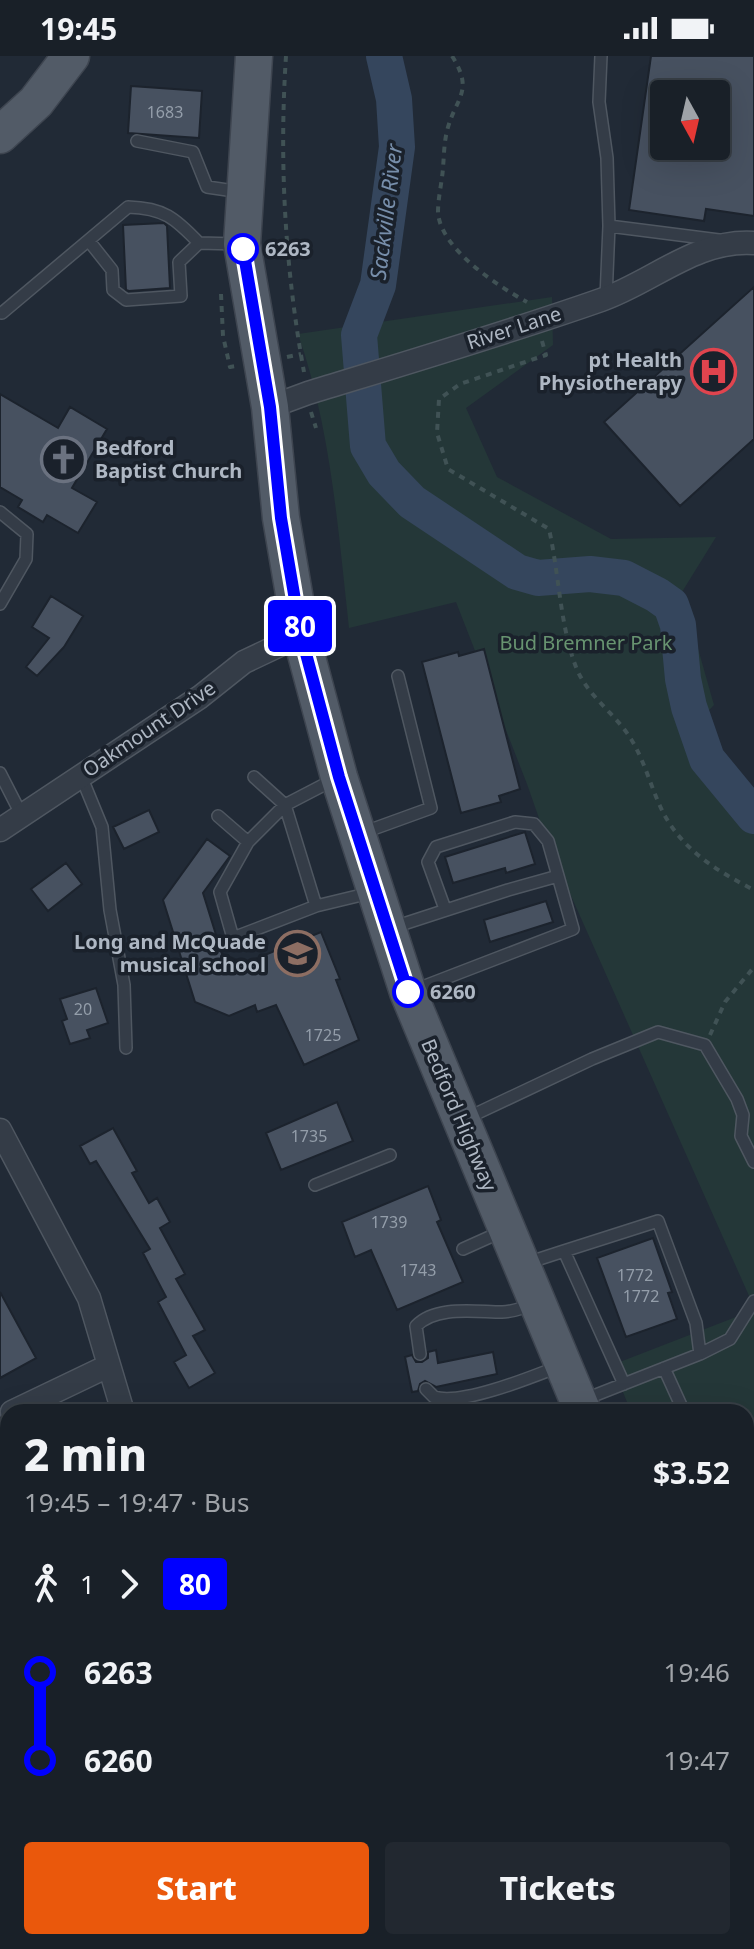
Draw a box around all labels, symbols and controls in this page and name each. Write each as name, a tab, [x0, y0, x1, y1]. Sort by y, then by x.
text: 19:45	[40, 8, 117, 49]
north arrow	[650, 80, 730, 160]
map controls	[650, 80, 730, 160]
house number: 1683	[147, 101, 183, 123]
water label: Sackville River	[362, 141, 408, 282]
marker: 6263	[228, 234, 258, 264]
place label: 6263	[265, 235, 311, 262]
street label: River Lane	[463, 300, 565, 355]
place label: pt Health Physiotherapy	[539, 346, 683, 396]
hospital icon: pt Health Physiotherapy	[689, 348, 737, 396]
place label: Bedford Baptist Church	[95, 434, 242, 484]
church icon: Bedford Baptist Church	[40, 435, 88, 483]
line badge: 80	[264, 600, 336, 652]
text: 80	[284, 607, 316, 645]
park label: Bud Bremner Park	[499, 629, 673, 656]
street label: Oakmount Drive	[77, 674, 220, 783]
place label: Long and McQuade musical school	[74, 928, 266, 978]
school or university icon: Long and McQuade musical school	[273, 930, 321, 978]
marker: 6260	[393, 977, 423, 1007]
place label: 6260	[430, 978, 476, 1005]
house number: 20	[74, 998, 92, 1020]
house number: 1725	[305, 1024, 341, 1046]
street label: Bedford Highway	[415, 1035, 504, 1196]
house number: 1735	[291, 1125, 327, 1147]
house number: 1739	[371, 1211, 407, 1233]
house number: 1743	[400, 1259, 436, 1281]
house number: 1772	[617, 1264, 653, 1286]
house number: 1772	[623, 1285, 659, 1307]
text: 2 min	[24, 1424, 147, 1484]
text: $3.52	[653, 1452, 730, 1493]
text: 19:45 – 19:47 · Bus	[24, 1484, 249, 1520]
icon: walk	[24, 1562, 68, 1606]
icon: forward	[107, 1562, 151, 1606]
text: 80	[179, 1565, 211, 1603]
text: 1	[80, 1566, 95, 1602]
text: 6263	[84, 1652, 153, 1693]
text: 19:46	[664, 1654, 730, 1690]
text: 6260	[84, 1740, 153, 1781]
text: 19:47	[664, 1742, 730, 1778]
button: Start	[24, 1842, 369, 1934]
button: Tickets	[385, 1842, 730, 1934]

